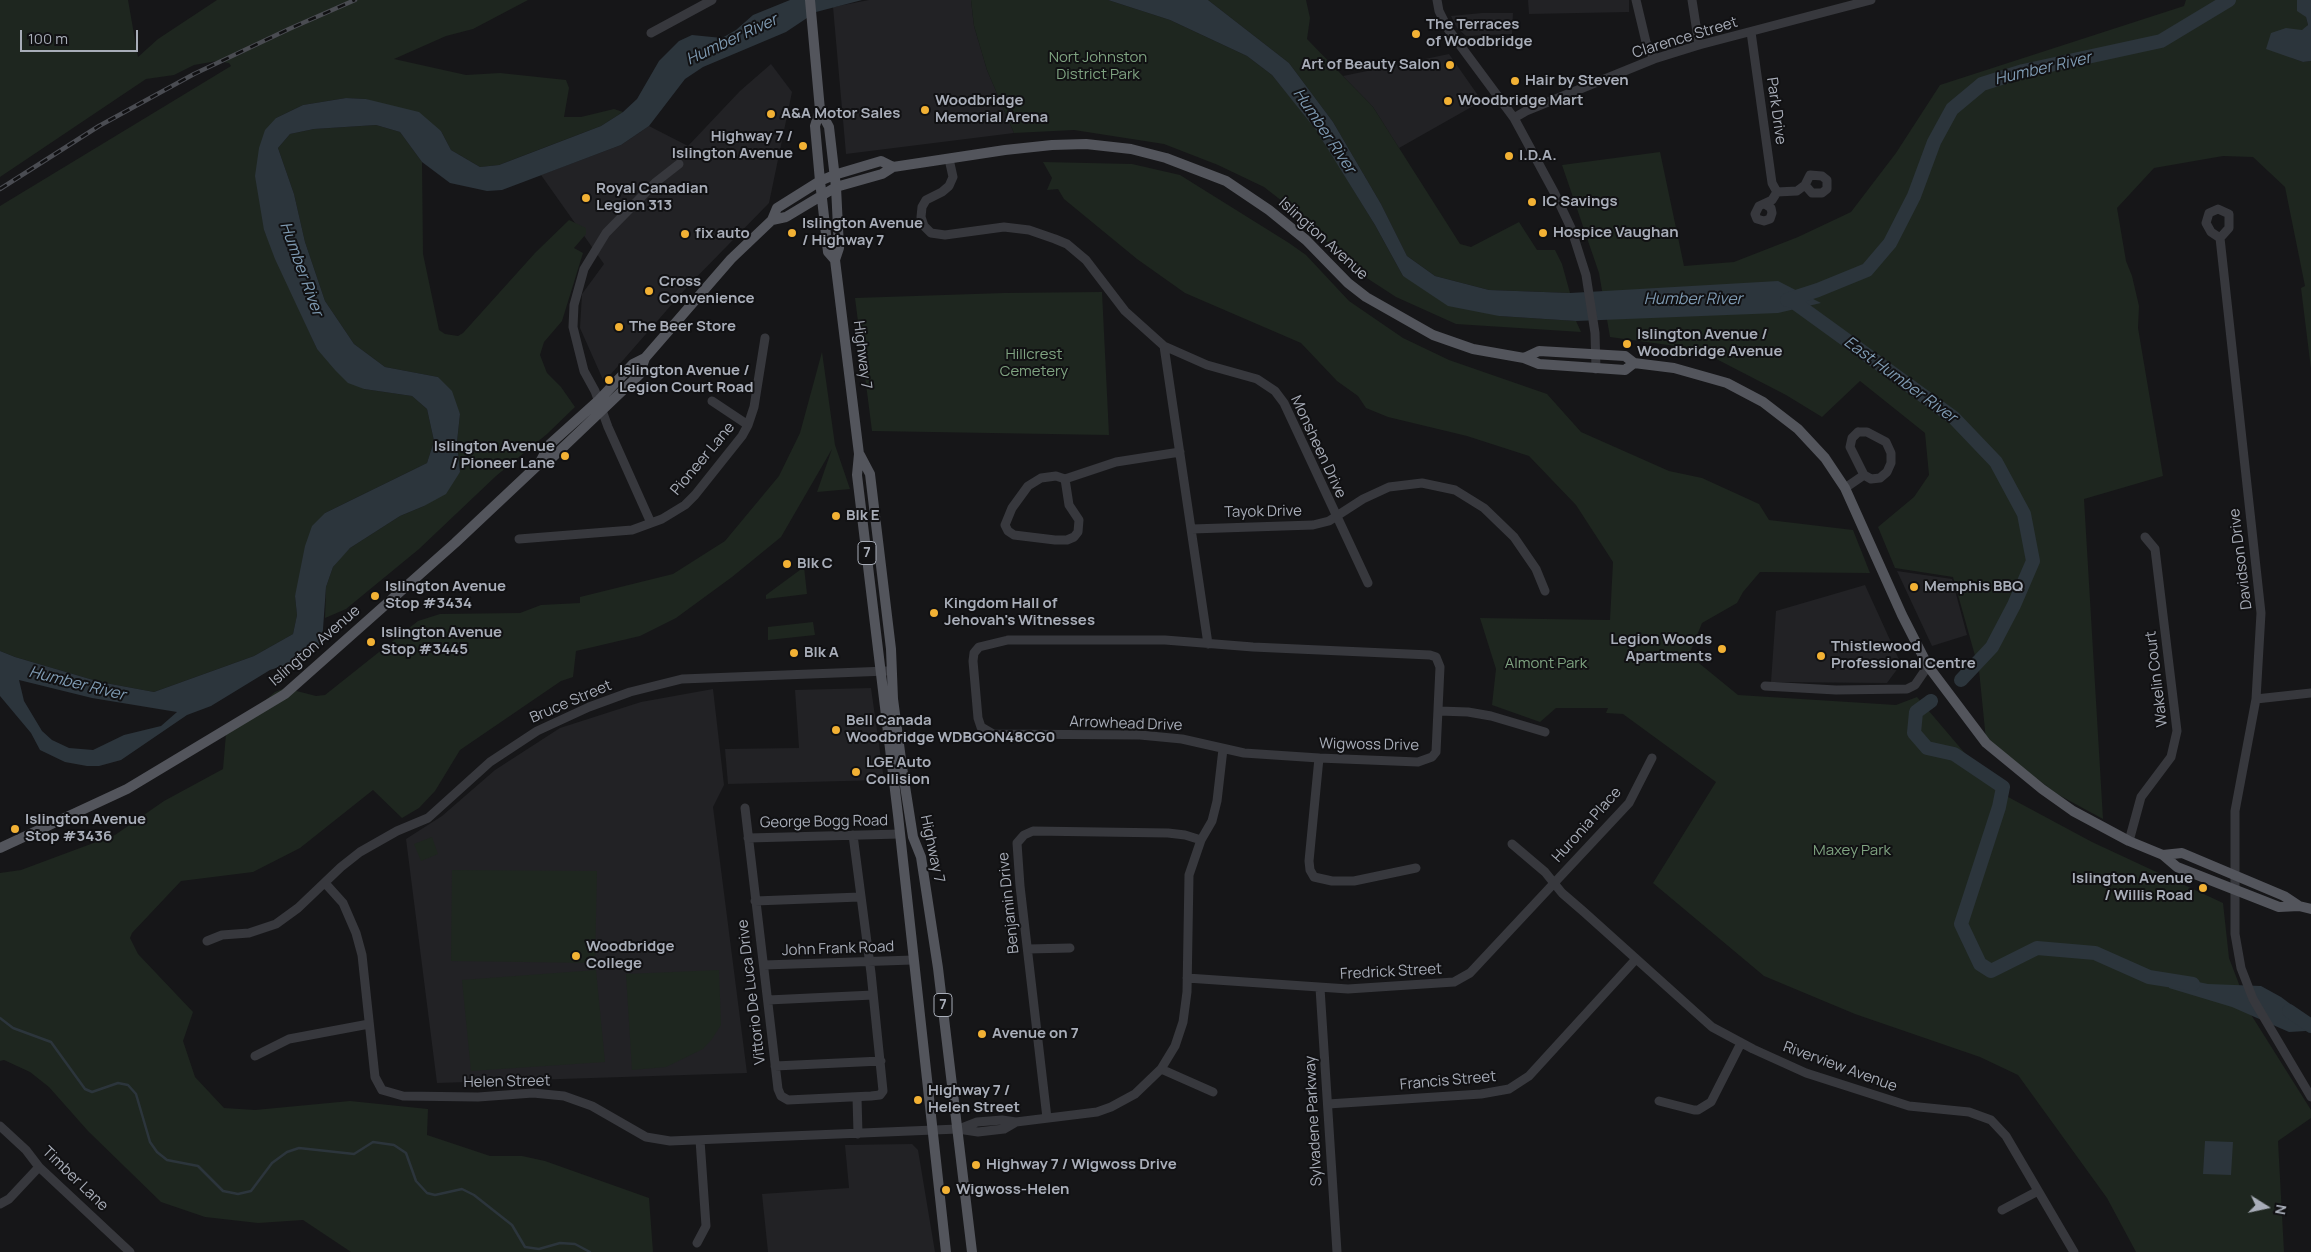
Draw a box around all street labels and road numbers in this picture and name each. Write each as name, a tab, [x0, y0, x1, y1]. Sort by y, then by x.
street label: Clarence Street	[1630, 13, 1740, 63]
street label: Park Drive	[1762, 76, 1790, 146]
street label: Islington Avenue	[1275, 194, 1371, 284]
street label: Highway 7	[849, 320, 875, 390]
street label: Monsheen Drive	[1286, 393, 1350, 501]
street label: Pioneer Lane	[667, 419, 739, 499]
street label: Tayok Drive	[1224, 502, 1302, 522]
street label: Davidson Drive	[2226, 507, 2256, 611]
road number: 7	[858, 542, 876, 564]
street label: Islington Avenue	[266, 602, 364, 690]
street label: Wakelin Court	[2142, 630, 2172, 728]
street label: Bruce Street	[527, 677, 615, 727]
street label: Arrowhead Drive	[1069, 713, 1183, 735]
street label: Wigwoss Drive	[1319, 735, 1419, 755]
street label: Huronia Place	[1549, 784, 1625, 866]
street label: George Bogg Road	[760, 812, 888, 832]
street label: Highway 7	[916, 813, 948, 885]
street label: Benjamin Drive	[995, 851, 1023, 955]
street label: Vittorio De Luca Drive	[734, 918, 770, 1066]
street label: John Frank Road	[781, 938, 895, 960]
street label: Fredrick Street	[1340, 960, 1442, 984]
road number: 7	[934, 994, 952, 1016]
street label: Riverview Avenue	[1781, 1038, 1899, 1096]
street label: Sylvadene Parkway	[1302, 1055, 1326, 1187]
street label: Francis Street	[1399, 1068, 1497, 1094]
street label: Helen Street	[463, 1072, 551, 1092]
street label: Timber Lane	[38, 1143, 112, 1215]

